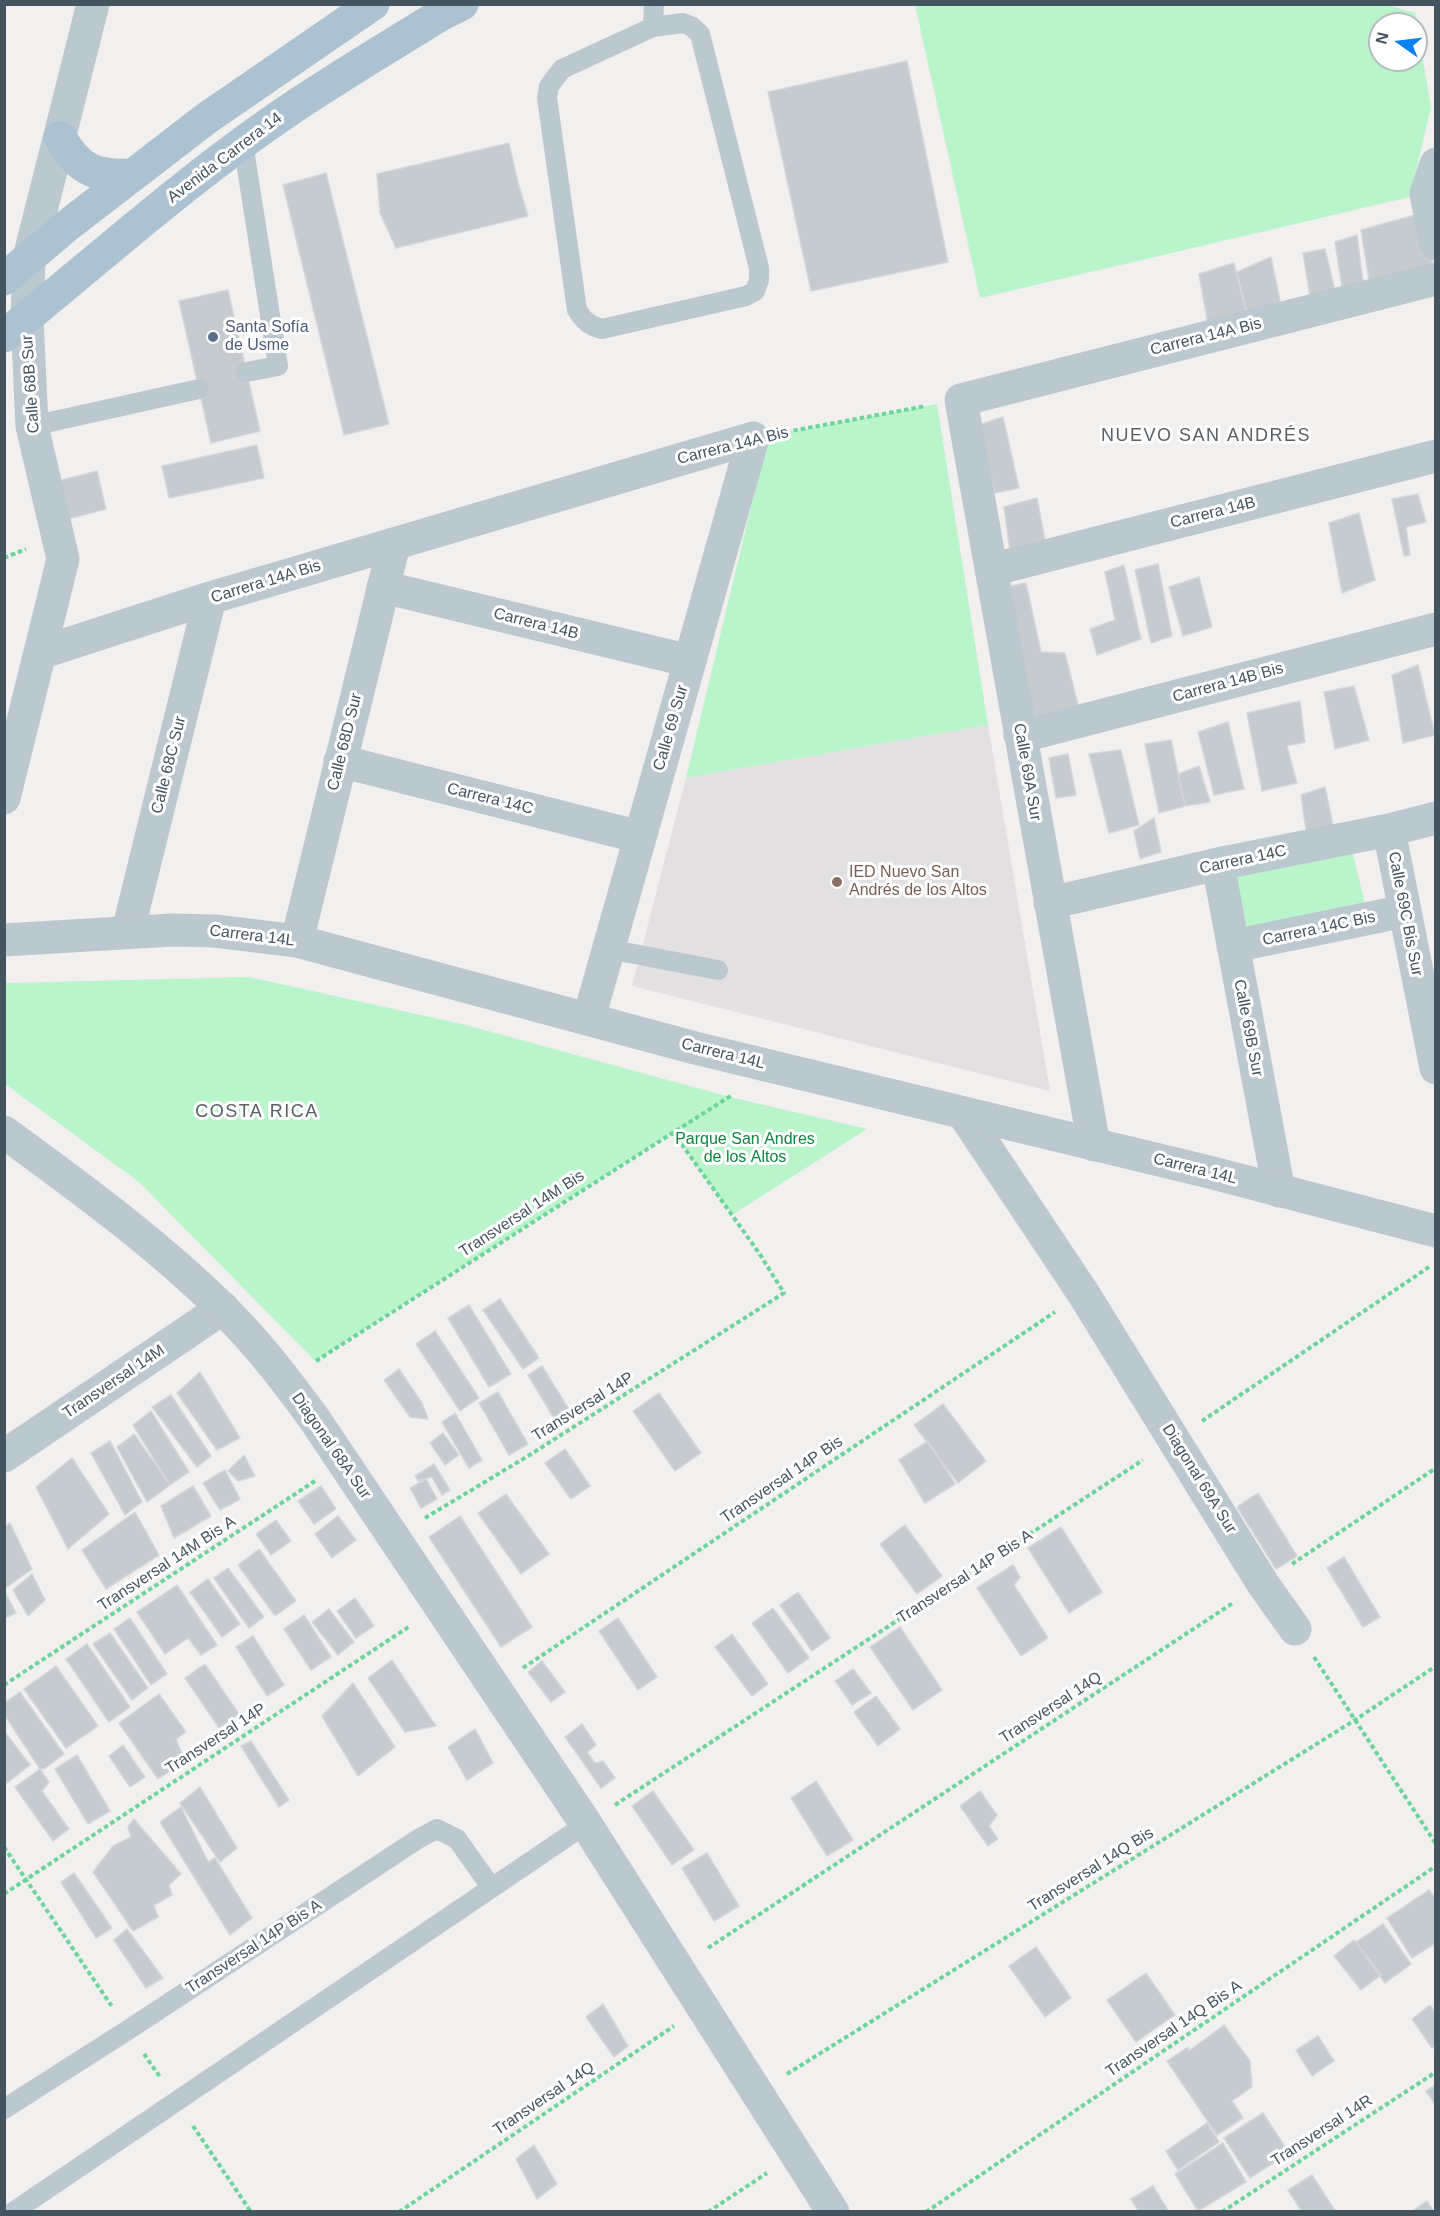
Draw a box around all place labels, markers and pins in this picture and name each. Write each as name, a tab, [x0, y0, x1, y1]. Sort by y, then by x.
place label: Santa Sofía de Usme	[225, 318, 309, 356]
marker: Santa Sofía de Usme	[206, 330, 220, 344]
place label: IED Nuevo San Andrés de los Altos	[849, 863, 987, 901]
marker: IED Nuevo San Andrés de los Altos	[830, 875, 844, 889]

